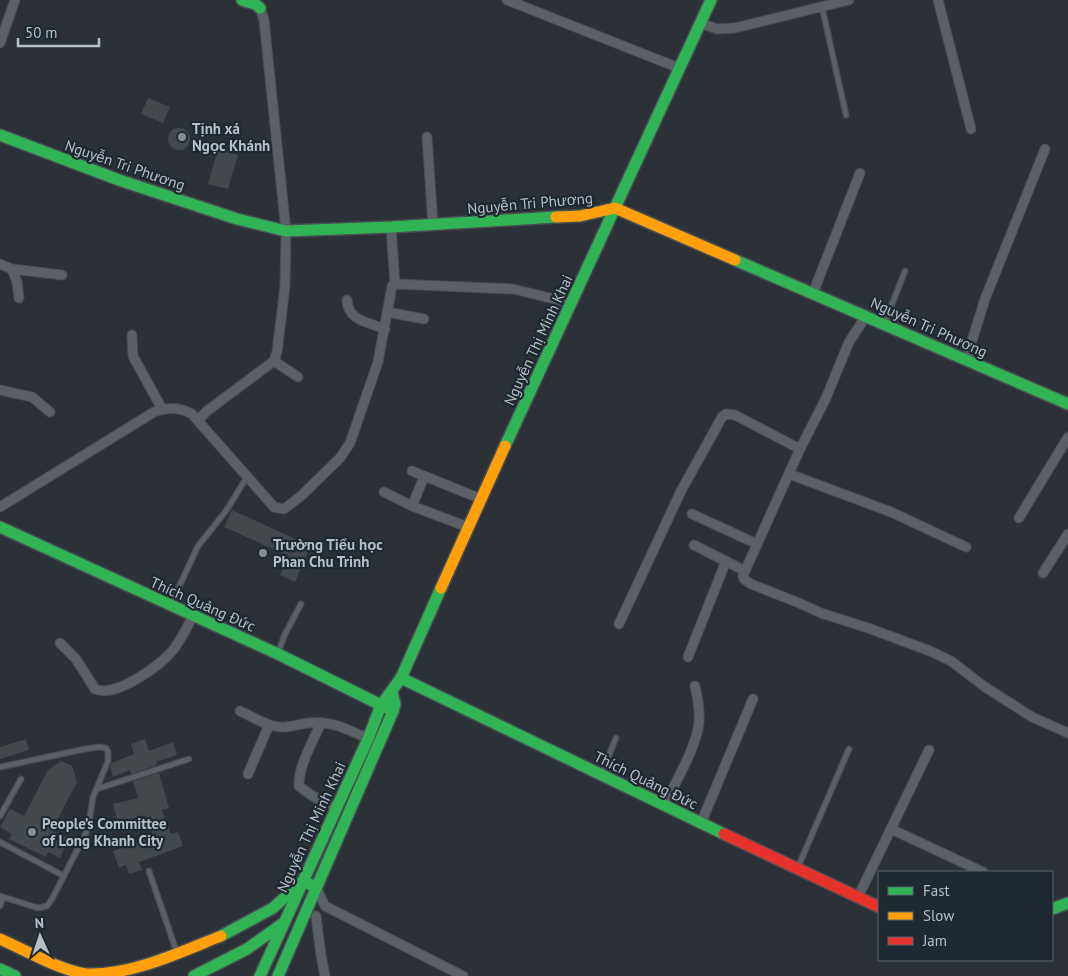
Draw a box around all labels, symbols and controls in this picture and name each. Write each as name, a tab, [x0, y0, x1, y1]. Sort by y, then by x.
scale bar	[18, 15, 99, 47]
text: 50 m	[25, 23, 58, 42]
place label: Tịnh xá Ngọc Khánh	[192, 119, 270, 155]
marker: Tịnh xá Ngọc Khánh	[176, 131, 188, 143]
street label: Nguyễn Tri Phương	[62, 136, 188, 194]
street label: Nguyễn Tri Phương	[466, 188, 594, 218]
street label: Nguyễn Thị Minh Khai	[499, 272, 577, 408]
street label: Nguyễn Tri Phương	[868, 293, 990, 361]
place label: Trường Tiểu học Phan Chu Trinh	[273, 535, 383, 571]
marker: Trường Tiểu học Phan Chu Trinh	[257, 547, 269, 559]
street label: Thích Quảng Đức	[147, 572, 259, 636]
street label: Thích Quảng Đức	[591, 747, 701, 813]
street label: Nguyễn Thị Minh Khai	[272, 759, 350, 895]
place label: People’s Committee of Long Khanh City	[42, 814, 167, 850]
marker: People’s Committee of Long Khanh City	[26, 826, 38, 838]
legend	[878, 871, 1053, 961]
text: Fast	[923, 881, 950, 900]
text: Slow	[923, 906, 954, 925]
north arrow	[15, 911, 65, 961]
text: N	[34, 914, 44, 932]
text: Jam	[922, 931, 947, 950]

